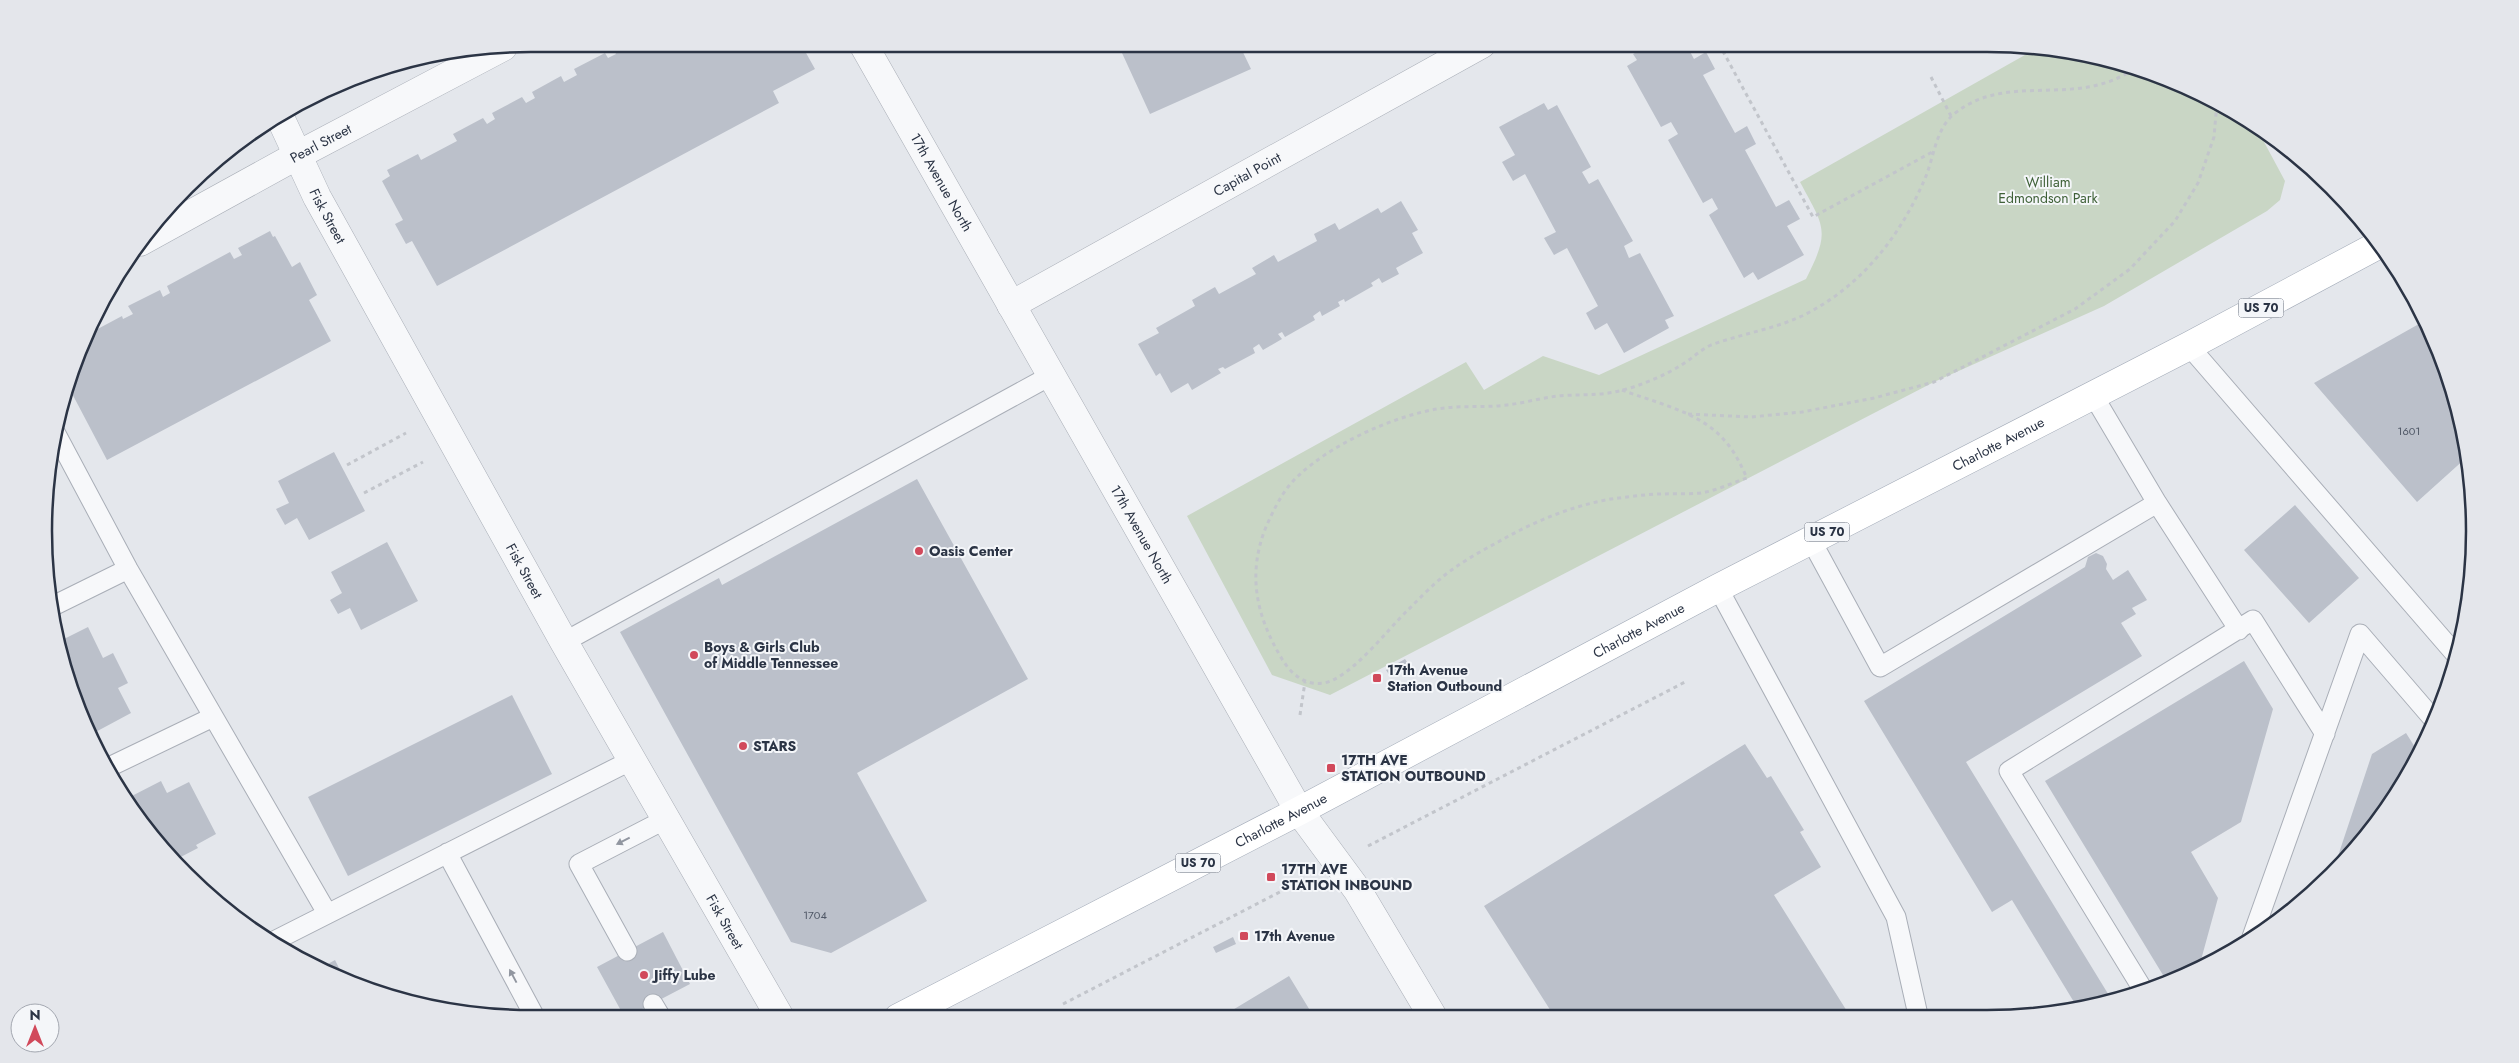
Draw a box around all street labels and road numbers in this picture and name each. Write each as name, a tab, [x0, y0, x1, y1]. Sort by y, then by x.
street label: Pearl Street	[286, 118, 356, 168]
street label: 17th Avenue North	[906, 129, 978, 235]
street label: Capital Point	[1210, 147, 1285, 201]
street label: Fisk Street	[304, 185, 351, 248]
road number: US 70	[2238, 298, 2284, 318]
street label: Charlotte Avenue	[1949, 412, 2048, 476]
street label: 17th Avenue North	[1106, 481, 1178, 587]
road number: US 70	[1804, 522, 1850, 542]
street label: Fisk Street	[501, 540, 548, 603]
street label: Charlotte Avenue	[1589, 598, 1688, 663]
street label: Charlotte Avenue	[1231, 788, 1330, 852]
road number: US 70	[1176, 854, 1220, 872]
street label: Fisk Street	[701, 891, 749, 953]

